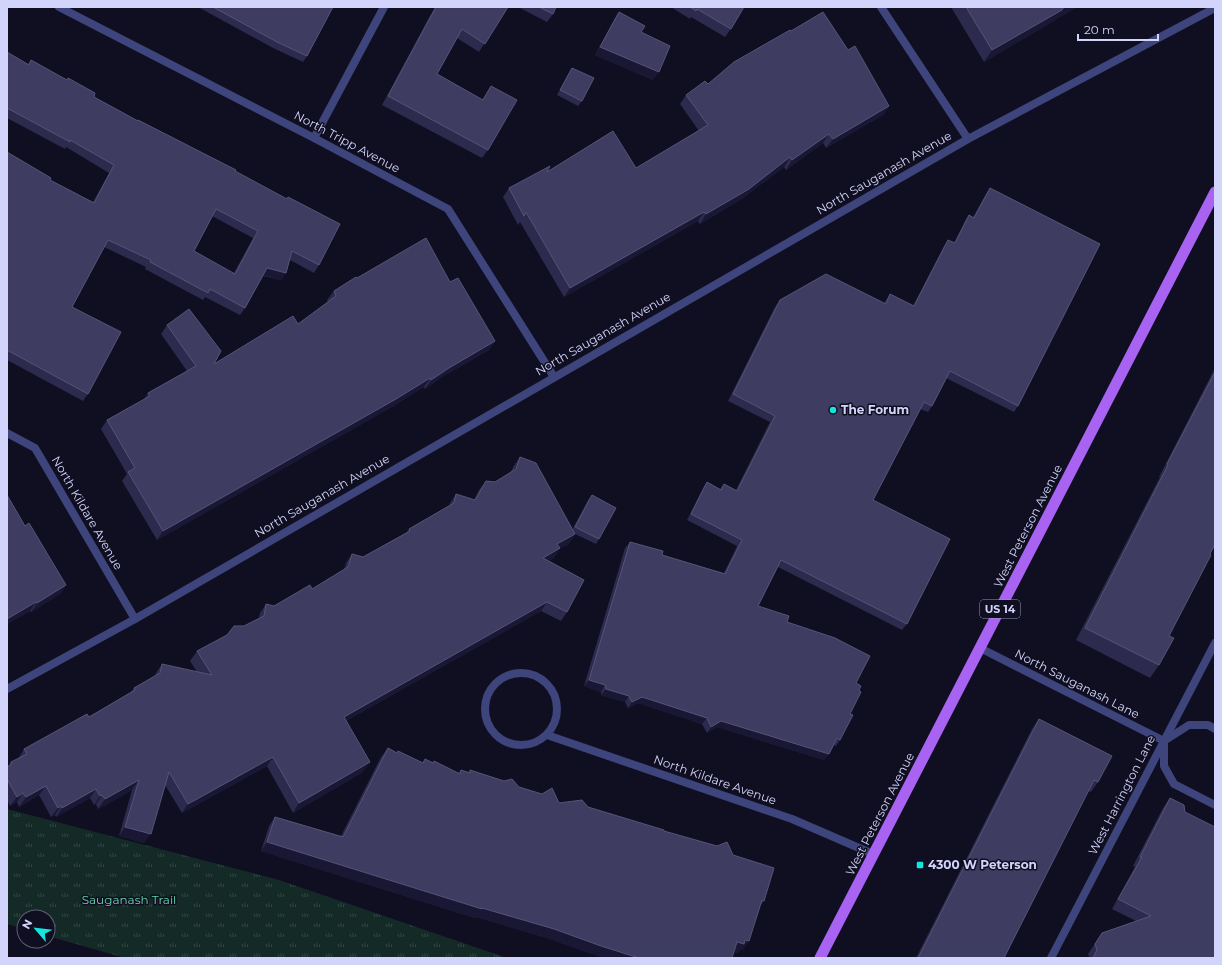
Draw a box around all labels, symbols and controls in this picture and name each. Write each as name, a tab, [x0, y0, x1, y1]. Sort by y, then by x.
scale bar	[1078, 16, 1158, 42]
text: 20 m	[1084, 22, 1115, 37]
street label: North Tripp Avenue	[292, 107, 403, 176]
street label: North Sauganash Avenue	[813, 128, 954, 218]
street label: North Sauganash Avenue	[532, 289, 673, 379]
place label: The Forum	[841, 402, 909, 417]
marker: The Forum	[828, 405, 838, 415]
street label: North Sauganash Avenue	[251, 451, 392, 541]
street label: North Kildare Avenue	[49, 453, 126, 572]
street label: West Peterson Avenue	[990, 462, 1065, 590]
road number: US 14	[980, 600, 1020, 618]
street label: North Sauganash Lane	[1012, 646, 1142, 722]
street label: West Harrington Lane	[1085, 732, 1158, 857]
street label: West Peterson Avenue	[842, 750, 917, 878]
street label: North Kildare Avenue	[652, 751, 779, 808]
place label: 4300 W Peterson	[928, 857, 1037, 872]
marker: 4300 W Peterson	[915, 860, 925, 870]
park label: Sauganash Trail	[82, 892, 176, 907]
north arrow	[16, 909, 56, 949]
text: N	[19, 917, 35, 932]

